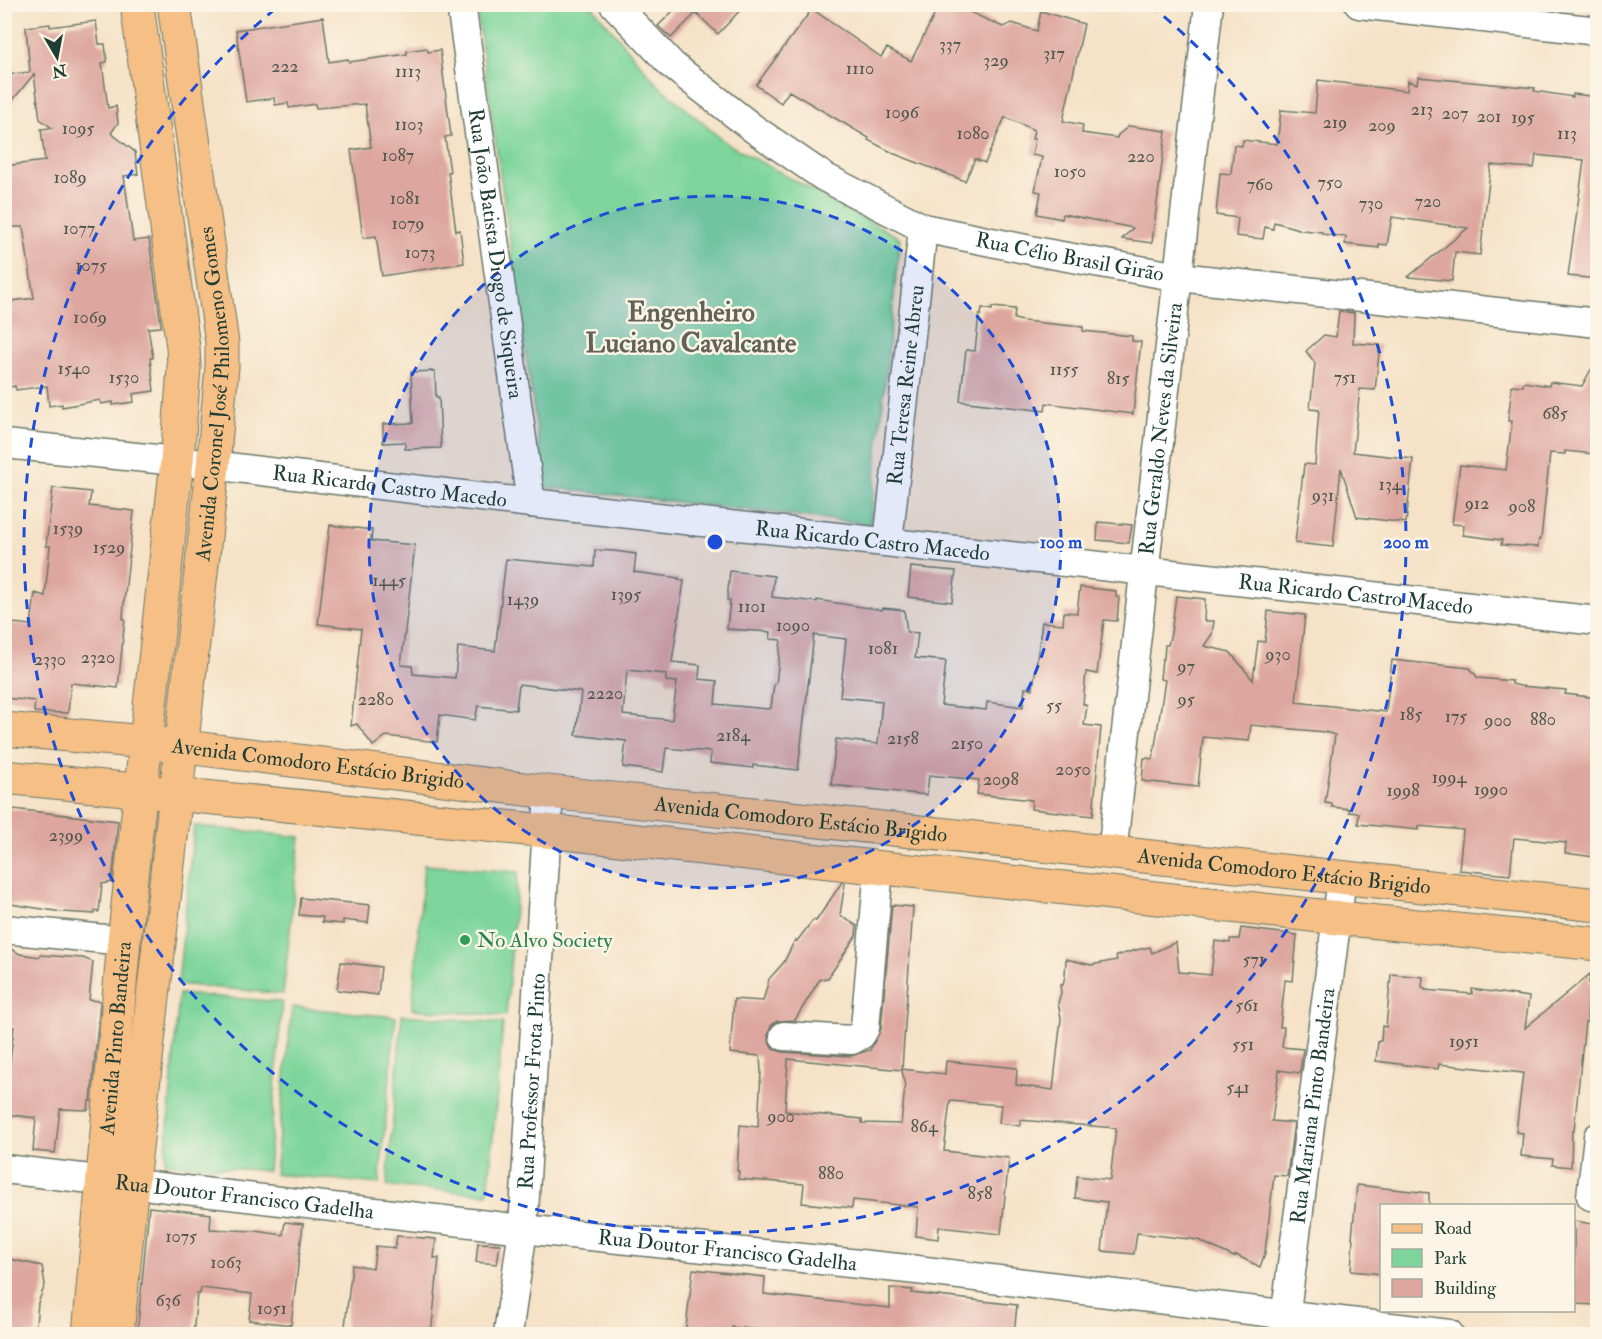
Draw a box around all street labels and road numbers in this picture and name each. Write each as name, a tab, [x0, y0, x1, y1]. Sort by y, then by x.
street label: Rua João Batista Diogo de Siqueira	[462, 107, 530, 401]
street label: Avenida Coronel José Philomeno Gomes	[189, 225, 236, 563]
street label: Rua Célio Brasil Girão	[973, 226, 1166, 288]
street label: Rua Teresa Reine Abreu	[881, 283, 930, 487]
street label: Rua Geraldo Neves da Silveira	[1133, 301, 1188, 556]
street label: Rua Ricardo Castro Macedo	[271, 459, 508, 514]
street label: Rua Ricardo Castro Macedo	[754, 514, 991, 567]
street label: Rua Ricardo Castro Macedo	[1237, 568, 1474, 621]
street label: Avenida Comodoro Estácio Brigido	[169, 732, 466, 795]
street label: Avenida Comodoro Estácio Brigido	[652, 790, 949, 848]
street label: Avenida Comodoro Estácio Brigido	[1135, 842, 1432, 900]
street label: Avenida Pinto Bandeira	[93, 940, 137, 1137]
street label: Rua Professor Frota Pinto	[512, 972, 552, 1190]
street label: Rua Mariana Pinto Bandeira	[1284, 986, 1341, 1226]
street label: Rua Doutor Francisco Gadelha	[113, 1168, 376, 1225]
street label: Rua Doutor Francisco Gadelha	[596, 1223, 859, 1277]

